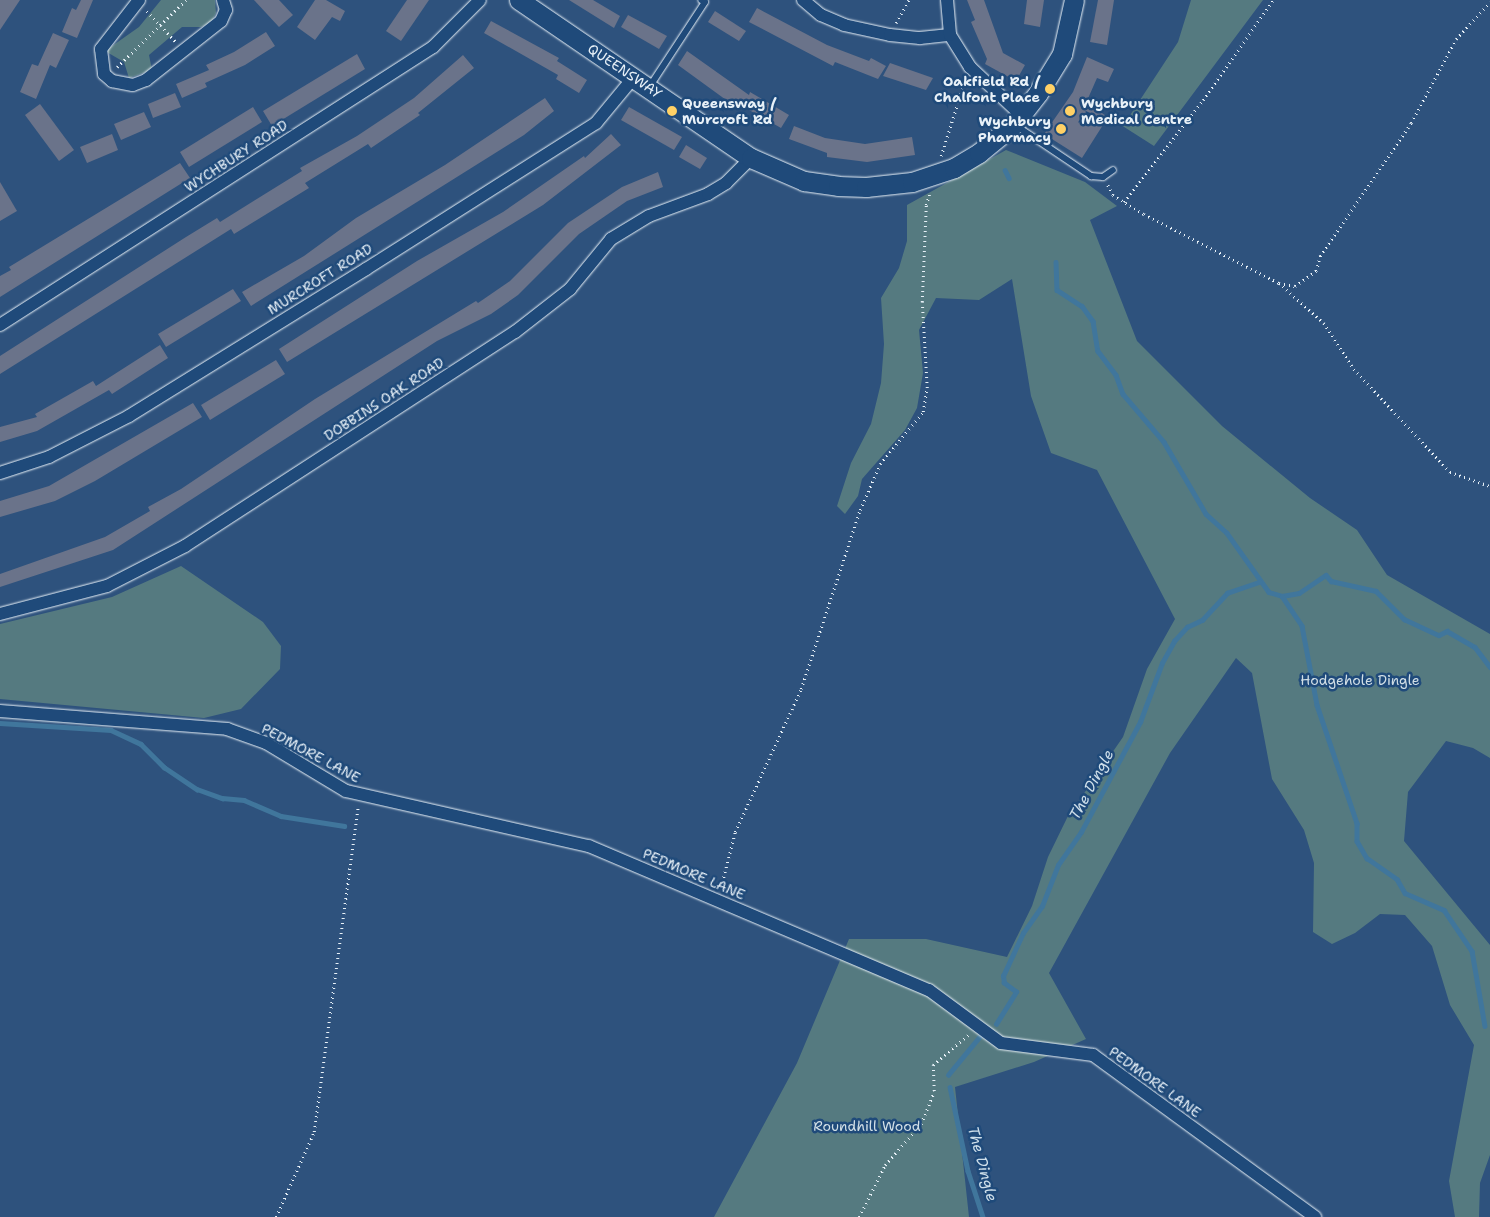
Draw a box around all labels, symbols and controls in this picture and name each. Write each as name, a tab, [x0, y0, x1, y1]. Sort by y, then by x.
street label: QUEENSWAY	[585, 40, 665, 102]
place label: Oakfield Rd / Chalfont Place	[934, 73, 1040, 105]
marker: Oakfield Rd / Chalfont Place	[1044, 83, 1056, 95]
place label: Queensway / Murcroft Rd	[682, 95, 776, 128]
place label: Wychbury Medical Centre	[1081, 95, 1192, 128]
marker: Wychbury Medical Centre	[1063, 104, 1077, 118]
marker: Queensway / Murcroft Rd	[666, 105, 678, 117]
place label: Wychbury Pharmacy	[978, 113, 1051, 146]
street label: WYCHBURY ROAD	[181, 116, 291, 196]
marker: Wychbury Pharmacy	[1055, 123, 1067, 135]
street label: MURCROFT ROAD	[264, 240, 376, 318]
street label: DOBBINS OAK ROAD	[321, 354, 447, 444]
park label: Hodgehole Dingle	[1300, 672, 1420, 688]
street label: PEDMORE LANE	[259, 720, 363, 786]
water label: The Dingle	[1066, 747, 1118, 823]
street label: PEDMORE LANE	[640, 845, 748, 903]
street label: PEDMORE LANE	[1106, 1043, 1204, 1121]
park label: Roundhill Wood	[813, 1118, 921, 1134]
water label: The Dingle	[963, 1124, 1001, 1204]

